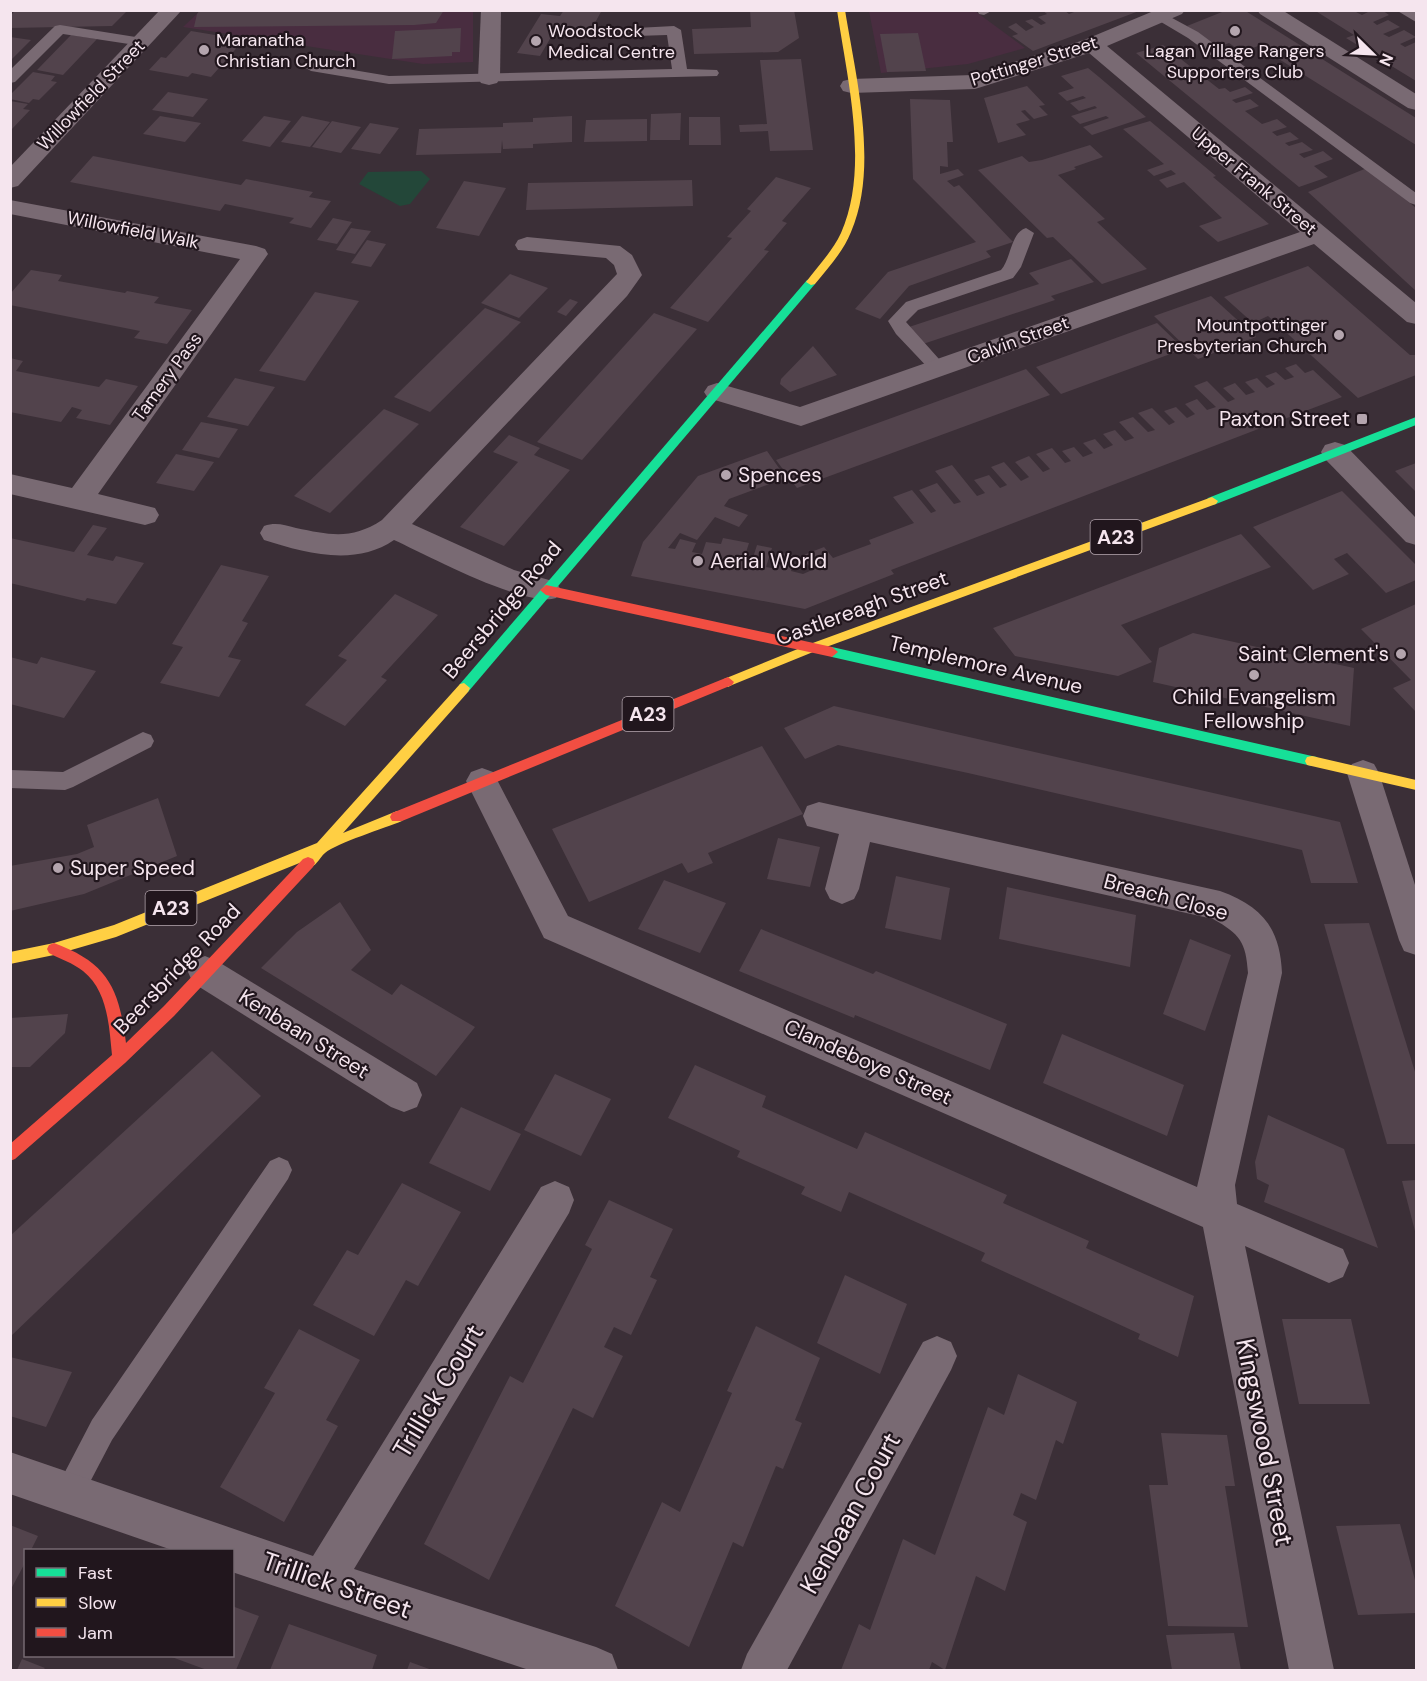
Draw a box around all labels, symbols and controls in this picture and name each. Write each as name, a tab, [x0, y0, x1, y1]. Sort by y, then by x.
place label: Woodstock Medical Centre	[548, 19, 675, 64]
marker: Lagan Village Rangers Supporters Club	[1228, 24, 1242, 38]
north arrow	[1343, 24, 1403, 84]
place label: Maranatha Christian Church	[216, 28, 356, 73]
street label: Pottinger Street	[968, 30, 1100, 92]
street label: Willowfield Street	[32, 34, 150, 156]
marker: Woodstock Medical Centre	[529, 34, 543, 48]
place label: Lagan Village Rangers Supporters Club	[1145, 39, 1325, 84]
marker: Maranatha Christian Church	[197, 43, 211, 57]
text: N	[1374, 50, 1398, 69]
street label: Upper Frank Street	[1186, 121, 1322, 241]
street label: Willowfield Walk	[65, 205, 201, 255]
street label: Calvin Street	[964, 310, 1072, 370]
place label: Mountpottinger Presbyterian Church	[1157, 313, 1327, 358]
street label: Tamery Pass	[127, 328, 207, 426]
marker: Mountpottinger Presbyterian Church	[1332, 328, 1346, 342]
place label: Paxton Street	[1219, 405, 1350, 433]
marker: Paxton Street	[1355, 412, 1369, 426]
place label: Spences	[738, 461, 822, 489]
marker: Spences	[719, 468, 733, 482]
road number: A23	[1090, 520, 1142, 554]
street label: Beersbridge Road	[436, 535, 568, 685]
place label: Aerial World	[710, 547, 827, 575]
marker: Aerial World	[691, 554, 705, 568]
street label: Castlereagh Street	[772, 564, 952, 652]
street label: Templemore Avenue	[887, 629, 1086, 701]
place label: Saint Clement's	[1238, 640, 1389, 668]
marker: Saint Clement's	[1394, 647, 1408, 661]
marker: Child Evangelism Fellowship	[1247, 668, 1261, 682]
place label: Child Evangelism Fellowship	[1172, 683, 1336, 735]
road number: A23	[622, 697, 674, 731]
place label: Super Speed	[70, 854, 195, 882]
marker: Super Speed	[51, 861, 65, 875]
street label: Breach Close	[1101, 867, 1231, 927]
road number: A23	[146, 891, 196, 925]
street label: Beersbridge Road	[107, 898, 247, 1040]
street label: Kenbaan Street	[234, 983, 374, 1085]
street label: Clandeboye Street	[780, 1012, 956, 1112]
street label: Trillick Court	[385, 1318, 491, 1464]
street label: Kingswood Street	[1228, 1335, 1302, 1549]
street label: Kenbaan Court	[792, 1426, 908, 1600]
street label: Trillick Street	[258, 1544, 416, 1626]
legend	[24, 1549, 234, 1657]
text: Fast	[78, 1561, 113, 1585]
text: Slow	[78, 1591, 117, 1615]
text: Jam	[78, 1621, 113, 1645]

